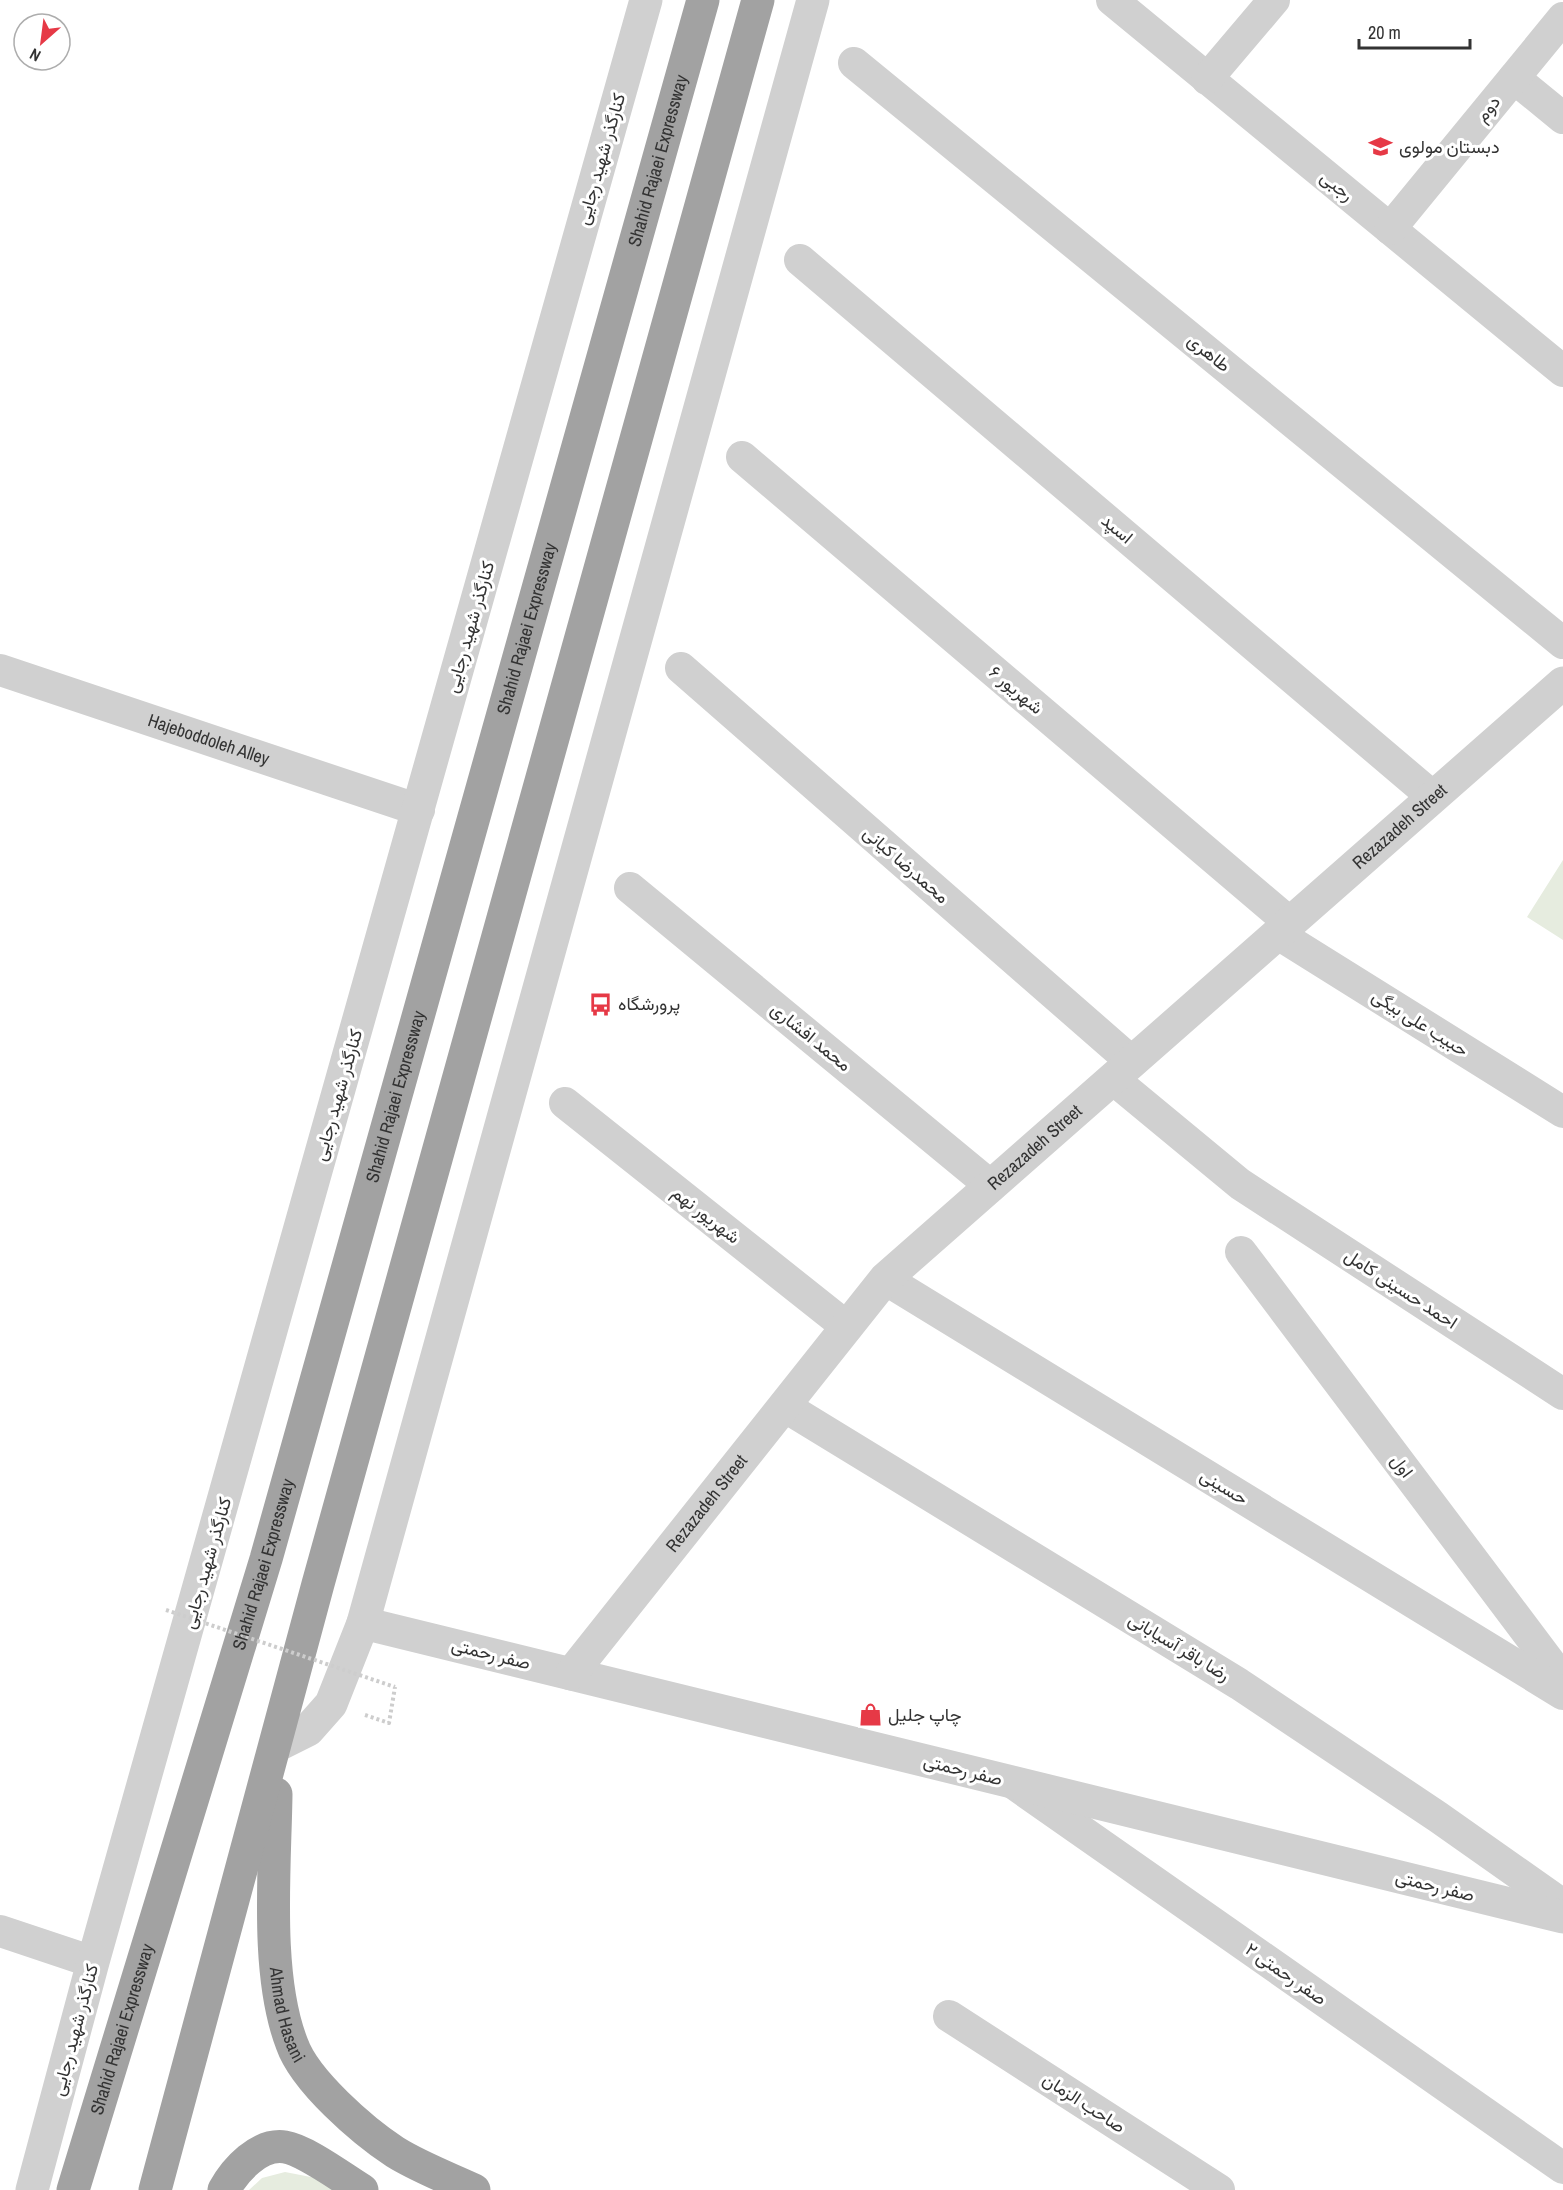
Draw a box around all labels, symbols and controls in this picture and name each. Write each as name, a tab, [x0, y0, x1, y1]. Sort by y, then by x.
north arrow	[12, 12, 72, 72]
scale bar	[1359, 12, 1470, 50]
text: 20 m	[1368, 20, 1401, 45]
text: N	[26, 43, 44, 67]
street label: Shahid Rajaei Expressway	[621, 71, 694, 249]
street label: کنارگذر شهید رجایی	[570, 90, 631, 228]
street label: دوم	[1469, 90, 1506, 127]
school or university icon: دبستان مولوی	[1368, 134, 1394, 160]
place label: دبستان مولوی	[1399, 134, 1500, 159]
street label: رجبی	[1315, 164, 1359, 207]
street label: طاهری	[1183, 328, 1236, 378]
street label: اسپد	[1096, 508, 1139, 549]
street label: Shahid Rajaei Expressway	[490, 539, 562, 717]
street label: کنارگذر شهید رجایی	[439, 558, 500, 696]
street label: شهریور ۶	[984, 660, 1049, 720]
street label: Hajeboddoleh Alley	[145, 707, 273, 771]
street label: Rezazadeh Street	[1347, 778, 1452, 875]
street label: محمدرضا کیانی	[858, 820, 955, 909]
street label: حبیب علی بیگی	[1367, 983, 1473, 1062]
bus stop icon: پرورشگاه	[587, 991, 613, 1017]
place label: پرورشگاه	[618, 991, 680, 1016]
street label: محمد افشاری	[766, 996, 857, 1077]
street label: Shahid Rajaei Expressway	[359, 1007, 431, 1185]
street label: کنارگذر شهید رجایی	[307, 1026, 368, 1164]
street label: Rezazadeh Street	[982, 1099, 1087, 1195]
street label: شهریور نهم	[667, 1180, 746, 1249]
street label: احمد حسینی کامل	[1340, 1243, 1463, 1335]
street label: Rezazadeh Street	[660, 1449, 753, 1557]
street label: اول	[1385, 1449, 1420, 1483]
street label: حسینی	[1196, 1463, 1253, 1511]
street label: Shahid Rajaei Expressway	[226, 1475, 300, 1653]
street label: کنارگذر شهید رجایی	[176, 1494, 237, 1632]
street label: رضا باقر آسیابانی	[1124, 1606, 1235, 1687]
street label: صفر رحمتی	[449, 1632, 533, 1675]
shop icon: چاپ جلیل	[857, 1702, 883, 1728]
place label: چاپ جلیل	[888, 1702, 962, 1727]
street label: صفر رحمتی	[921, 1748, 1005, 1791]
street label: صفر رحمتی	[1393, 1864, 1477, 1907]
street label: صفر رحمتی ۲	[1241, 1936, 1332, 2011]
street label: Shahid Rajaei Expressway	[84, 1940, 160, 2118]
street label: کنارگذر شهید رجایی	[45, 1961, 104, 2099]
street label: Ahmad Hasani	[264, 1965, 311, 2067]
street label: صاحب الزمان	[1038, 2066, 1131, 2139]

